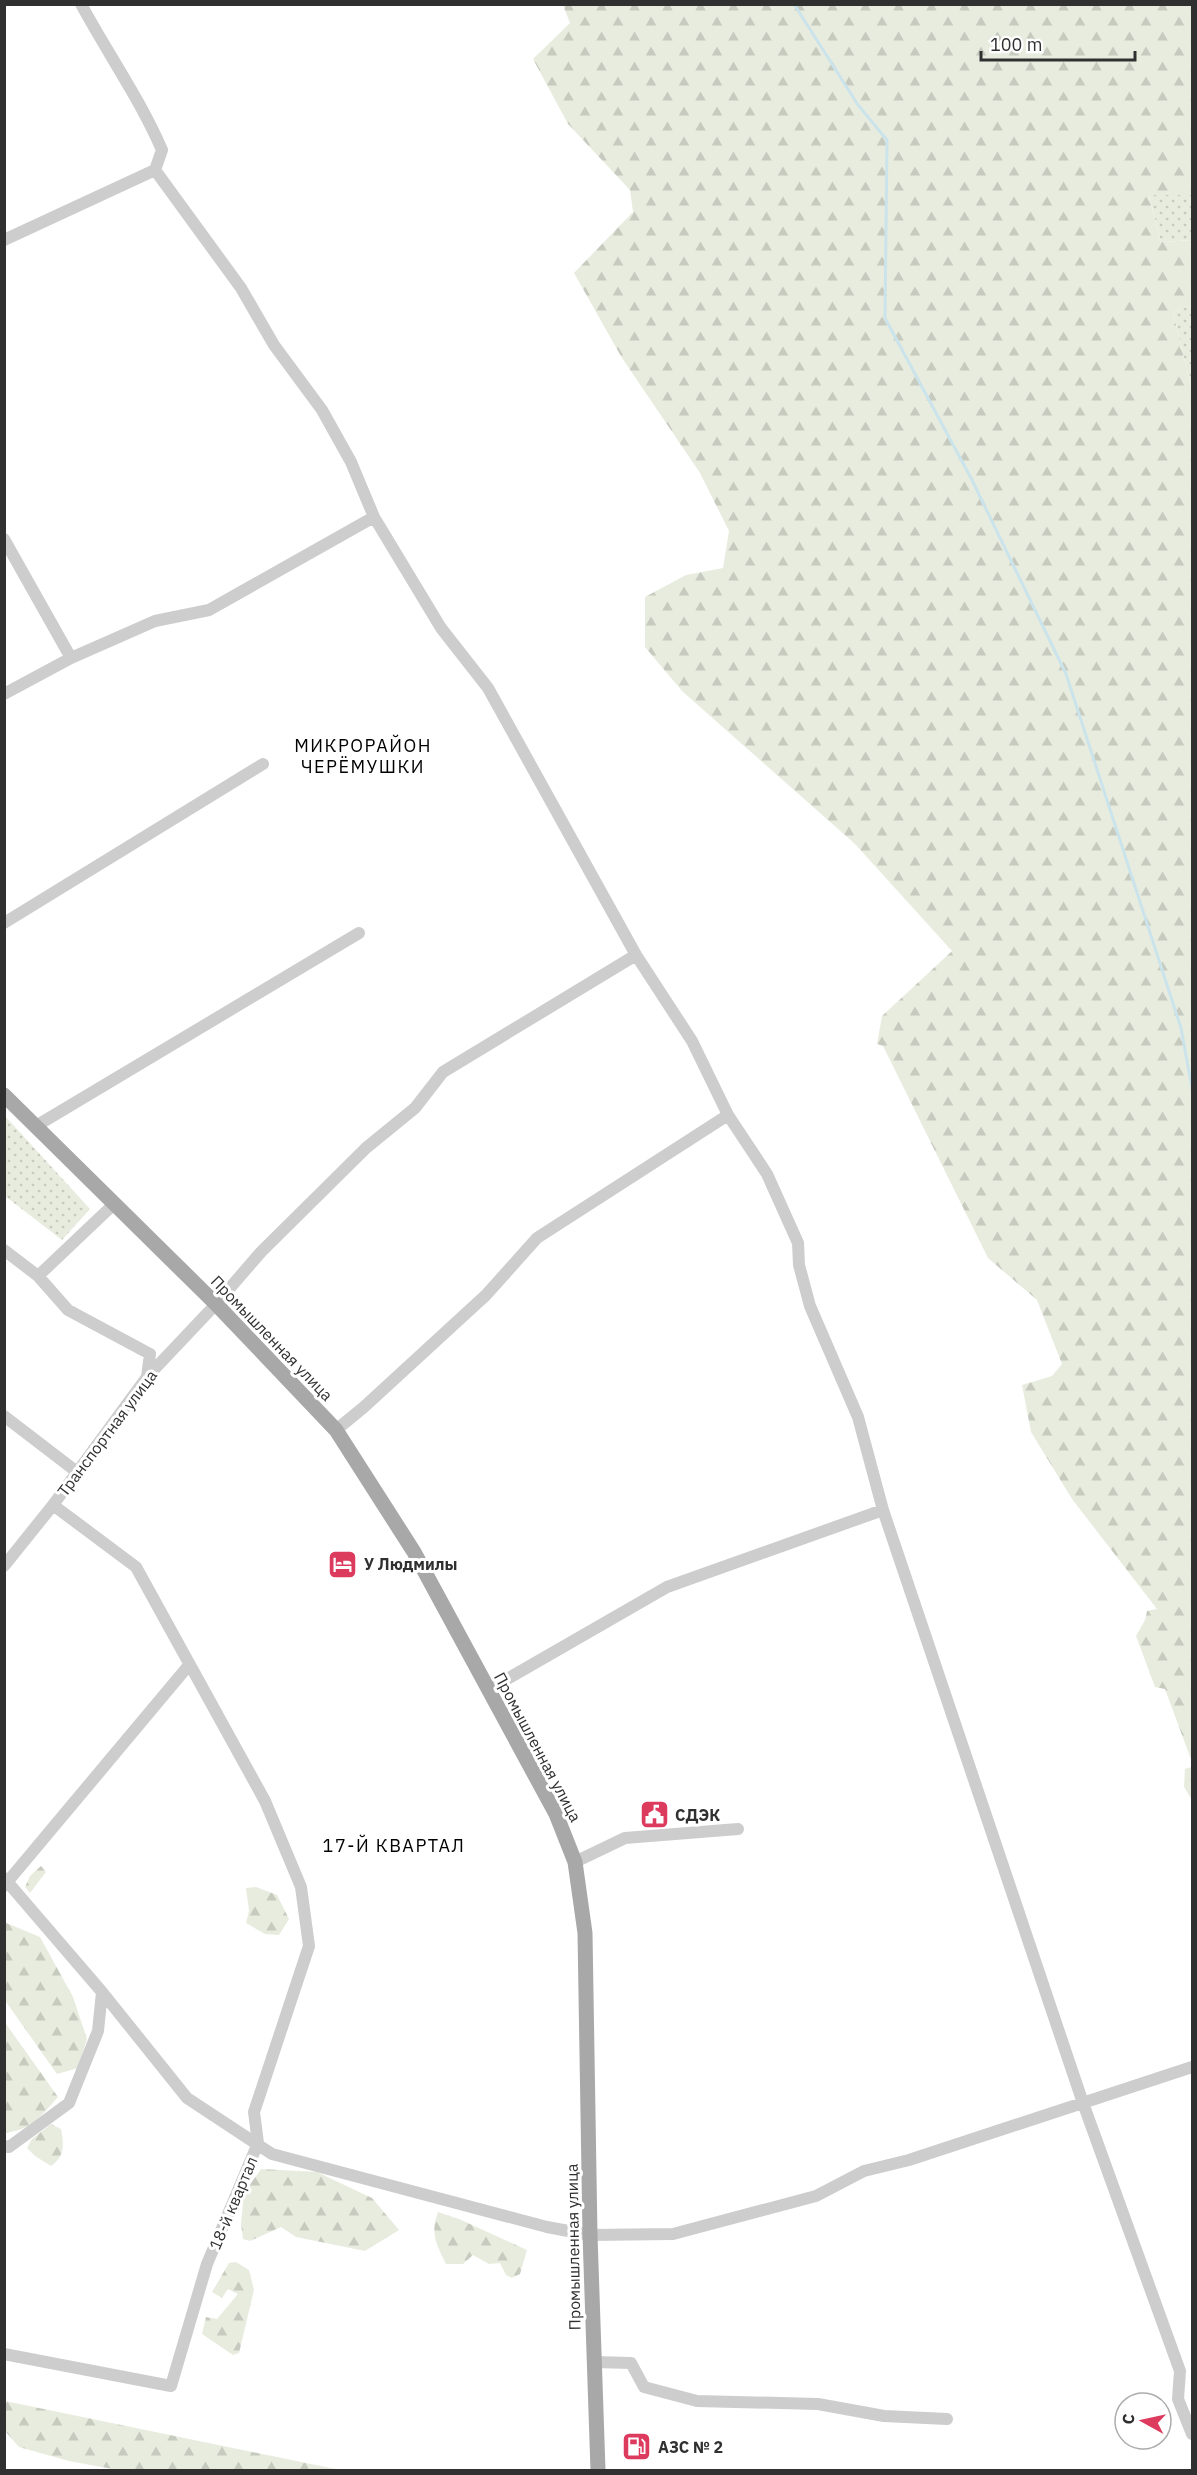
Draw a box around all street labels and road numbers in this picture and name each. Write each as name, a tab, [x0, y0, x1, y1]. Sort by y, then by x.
street label: Промышленная улица	[207, 1271, 337, 1405]
street label: Транспортная улица	[53, 1365, 161, 1500]
street label: Промышленная улица	[490, 1669, 586, 1826]
street label: 18-й квартал	[204, 2153, 262, 2253]
street label: Промышленная улица	[562, 2163, 584, 2330]

